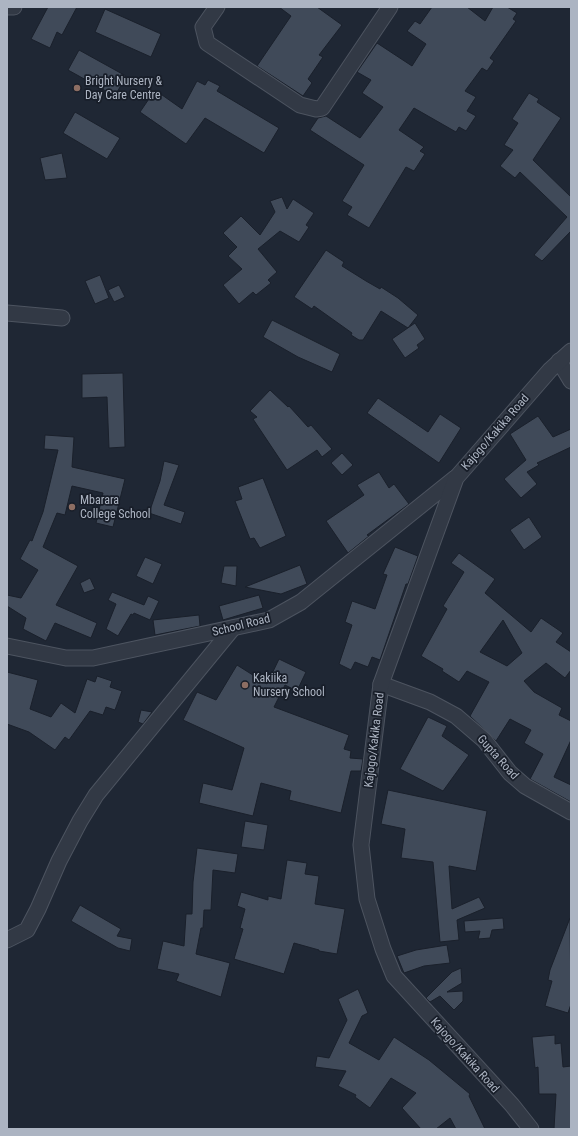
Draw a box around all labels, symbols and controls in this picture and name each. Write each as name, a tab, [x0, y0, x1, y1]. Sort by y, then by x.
place label: Bright Nursery & Day Care Centre	[85, 74, 162, 102]
marker: Bright Nursery & Day Care Centre	[72, 83, 82, 93]
street label: Kajogo/Kakika Road	[458, 391, 532, 473]
place label: Mbarara College School	[80, 493, 151, 521]
marker: Mbarara College School	[67, 502, 77, 512]
street label: School Road	[211, 611, 271, 639]
place label: Kakiika Nursery School	[253, 671, 325, 699]
marker: Kakiika Nursery School	[240, 680, 250, 690]
street label: Kajogo/Kakika Road	[361, 692, 387, 788]
street label: Gupta Road	[474, 732, 522, 782]
street label: Kajogo/Kakika Road	[428, 1015, 502, 1095]

